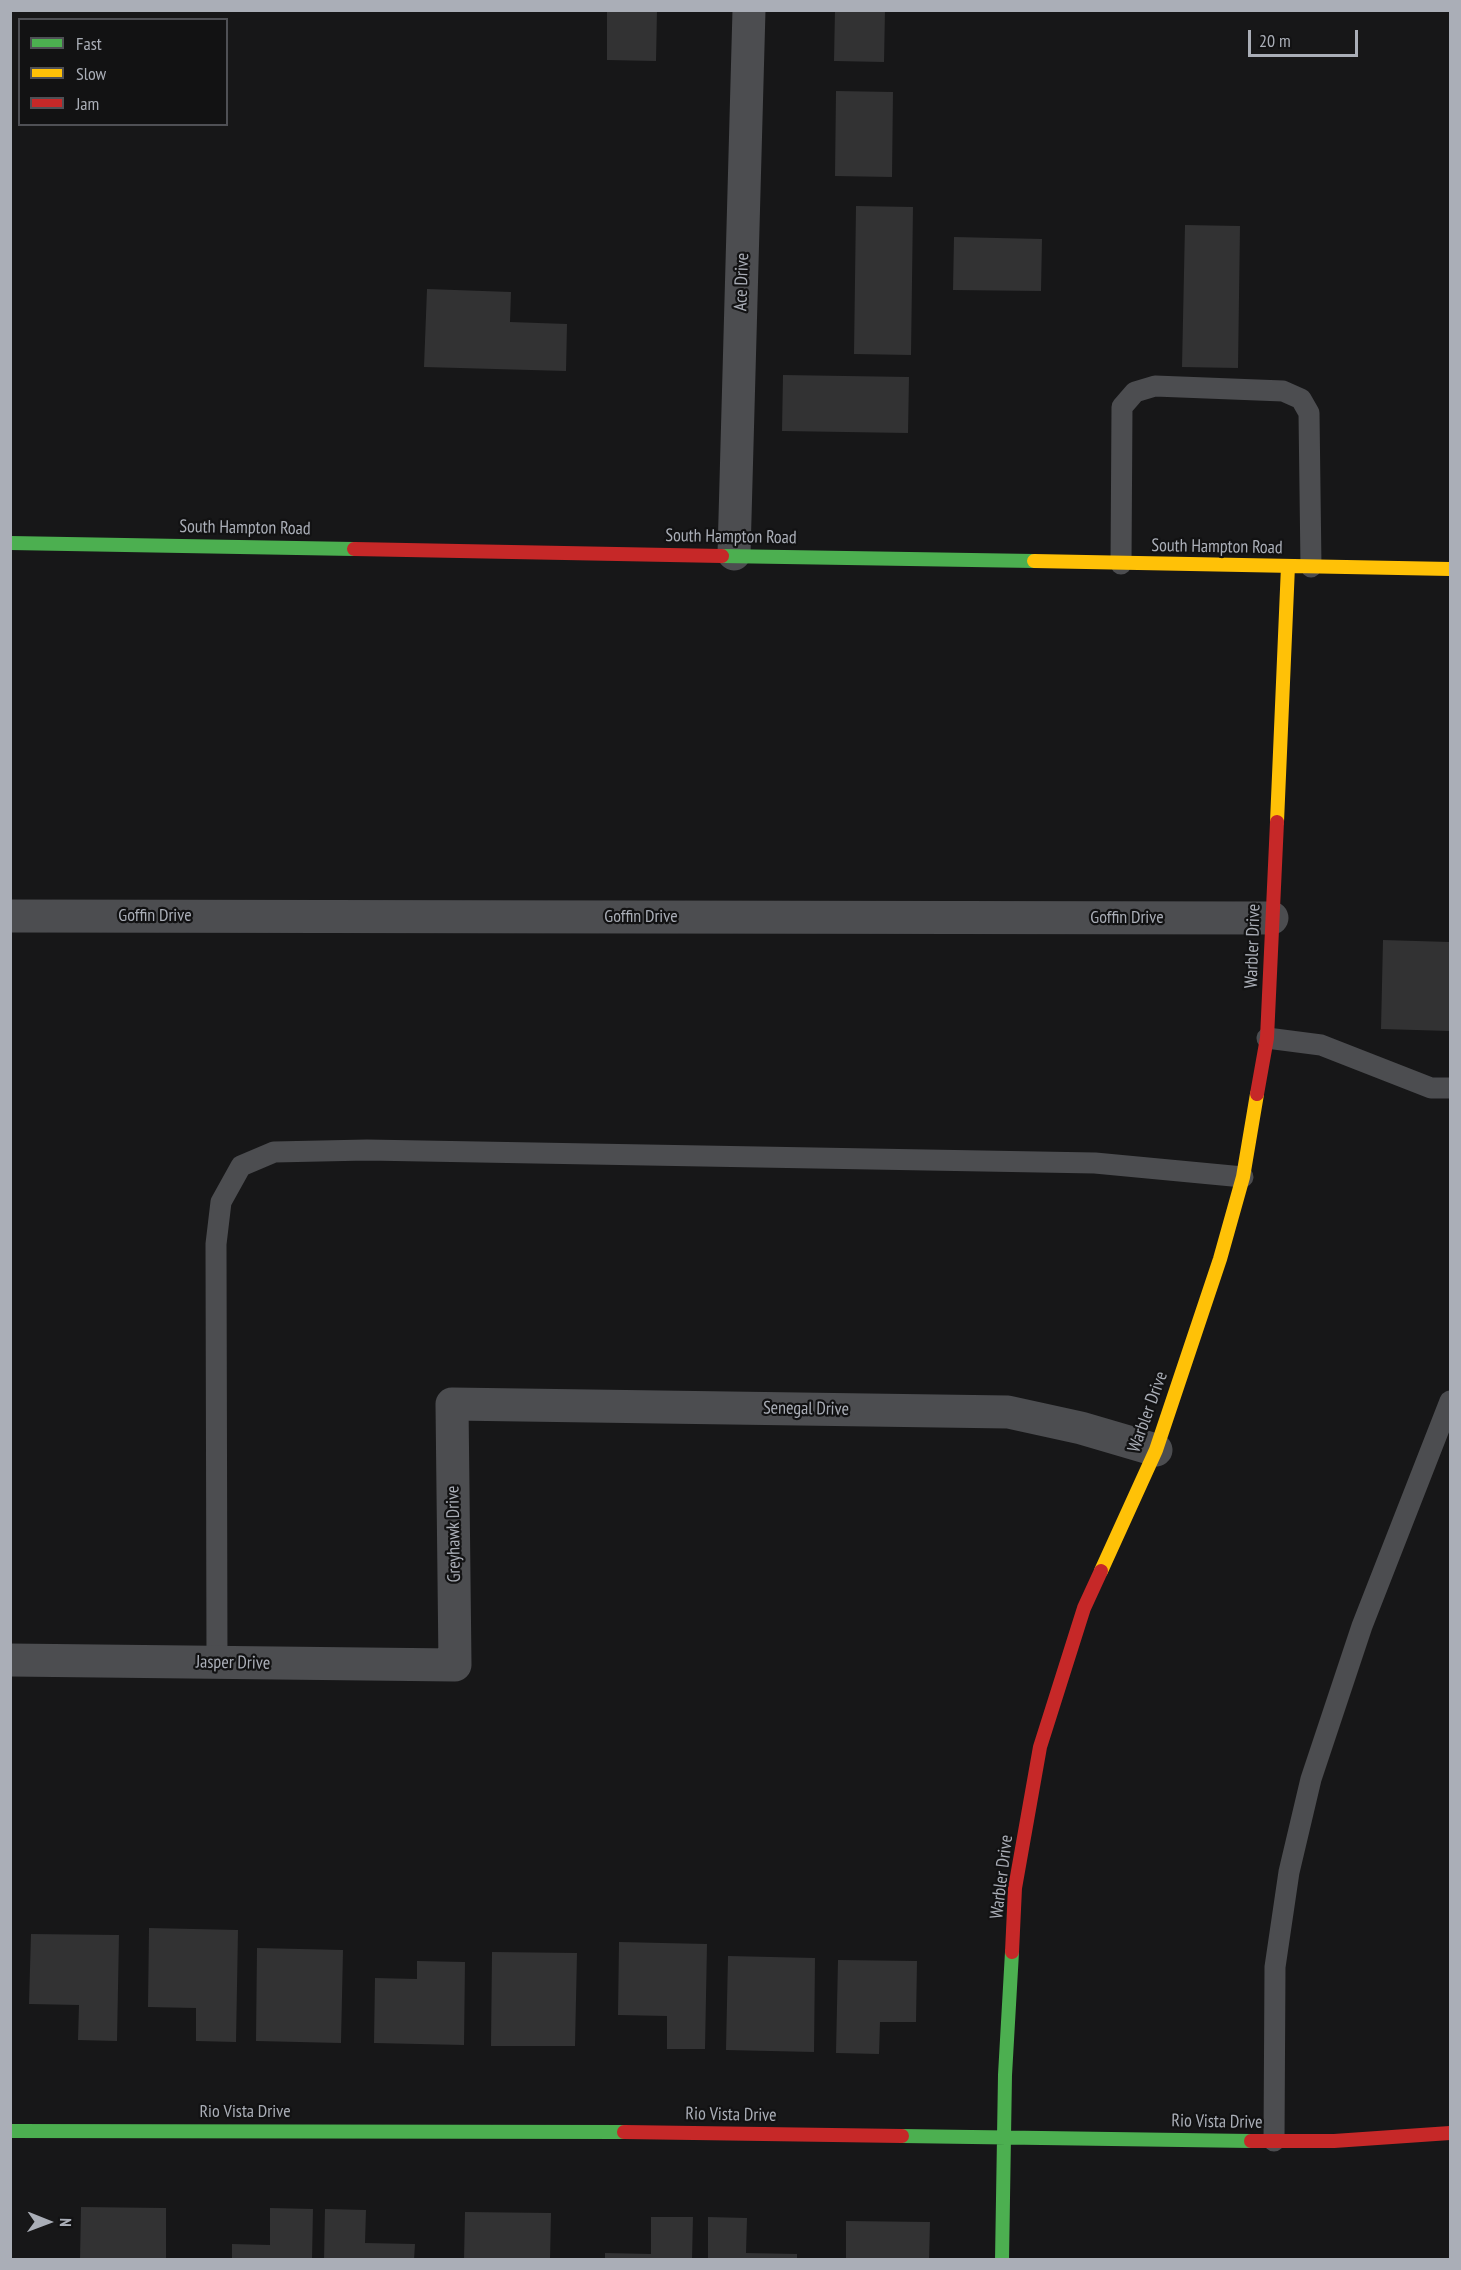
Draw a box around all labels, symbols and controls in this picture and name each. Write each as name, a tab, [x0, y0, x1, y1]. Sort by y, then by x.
legend	[18, 18, 228, 126]
scale bar	[1251, 18, 1360, 56]
text: 20 m	[1259, 29, 1291, 52]
text: Fast	[76, 32, 102, 55]
text: Slow	[76, 62, 106, 85]
text: Jam	[76, 92, 99, 115]
street label: Ace Drive	[730, 252, 754, 312]
street label: South Hampton Road	[179, 516, 311, 540]
street label: South Hampton Road	[665, 525, 797, 549]
street label: South Hampton Road	[1151, 535, 1283, 559]
street label: Warbler Drive	[1241, 903, 1265, 989]
street label: Goffin Drive	[118, 905, 192, 927]
street label: Goffin Drive	[604, 906, 678, 928]
street label: Goffin Drive	[1090, 907, 1164, 929]
street label: Warbler Drive	[1123, 1369, 1173, 1455]
street label: Senegal Drive	[763, 1397, 849, 1421]
street label: Greyhawk Drive	[442, 1485, 466, 1583]
street label: Jasper Drive	[196, 1652, 270, 1674]
street label: Warbler Drive	[986, 1834, 1018, 1920]
street label: Rio Vista Drive	[199, 2101, 291, 2123]
street label: Rio Vista Drive	[685, 2103, 777, 2127]
street label: Rio Vista Drive	[1171, 2110, 1263, 2134]
north arrow	[18, 2192, 78, 2252]
text: N	[56, 2218, 76, 2227]

